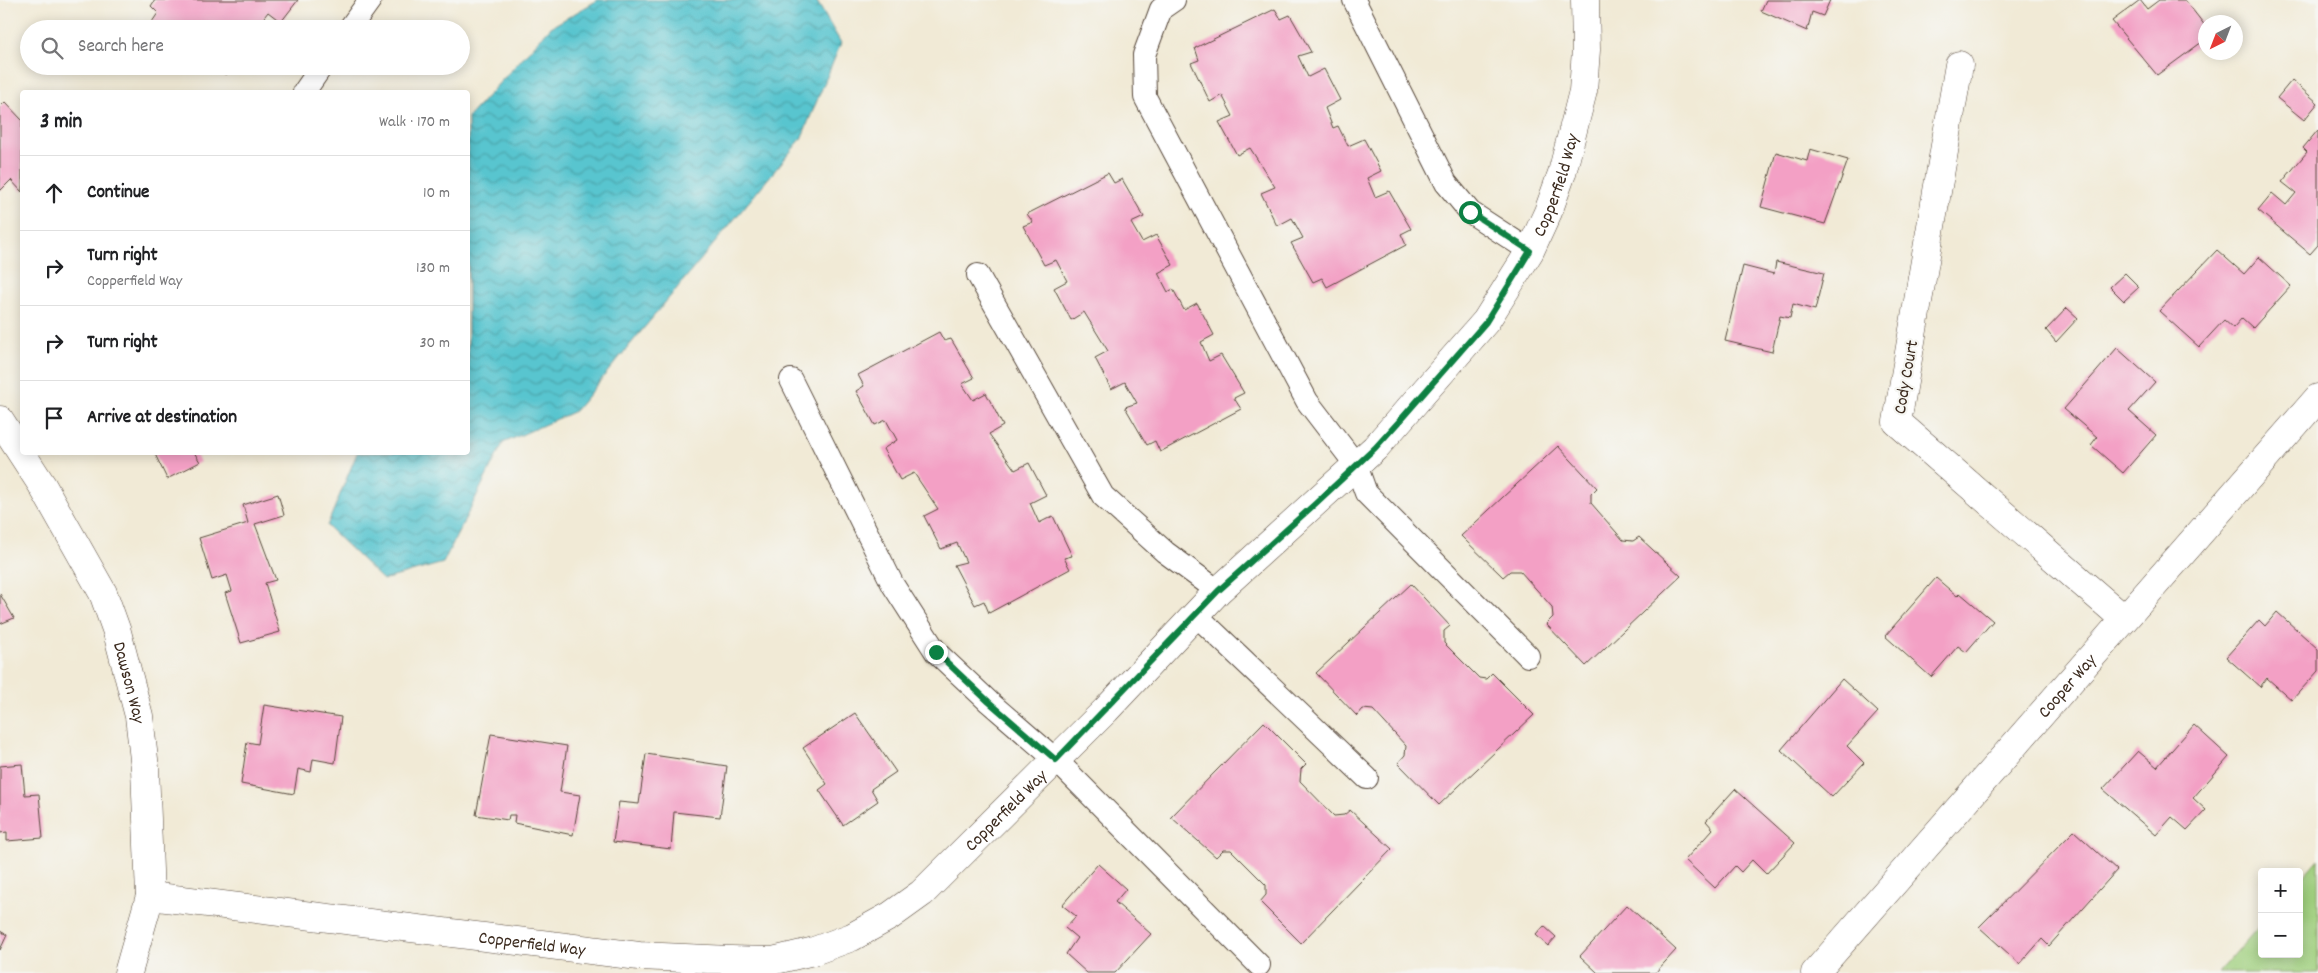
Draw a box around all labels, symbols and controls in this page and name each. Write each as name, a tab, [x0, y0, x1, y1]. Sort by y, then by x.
north arrow	[2198, 15, 2243, 60]
search box	[20, 20, 470, 75]
icon: search	[38, 34, 66, 62]
text: Search here	[78, 34, 164, 61]
text: 3 min	[40, 108, 82, 138]
text: Walk · 170 m	[379, 111, 450, 134]
street label: Copperfield Way	[1528, 131, 1587, 241]
icon: ahead	[40, 179, 68, 207]
text: Continue	[87, 180, 149, 207]
text: 10 m	[423, 182, 450, 205]
route start	[1459, 201, 1482, 224]
text: Turn right	[87, 243, 158, 270]
icon: right	[40, 254, 68, 282]
text: 130 m	[416, 257, 450, 280]
text: Copperfield Way	[87, 270, 182, 293]
icon: right	[40, 329, 68, 357]
text: Turn right	[87, 330, 158, 357]
text: 30 m	[420, 332, 450, 355]
street label: Cody Court	[1889, 338, 1926, 416]
icon: arrive	[40, 404, 68, 432]
text: Arrive at destination	[87, 405, 237, 432]
street label: Dawson Way	[105, 640, 150, 725]
route end	[925, 641, 948, 664]
street label: Cooper Way	[2033, 649, 2104, 725]
street label: Copperfield Way	[960, 764, 1055, 858]
map controls	[2258, 868, 2303, 958]
button: +	[2258, 868, 2303, 913]
button: −	[2258, 913, 2303, 958]
street label: Copperfield Way	[477, 926, 587, 964]

